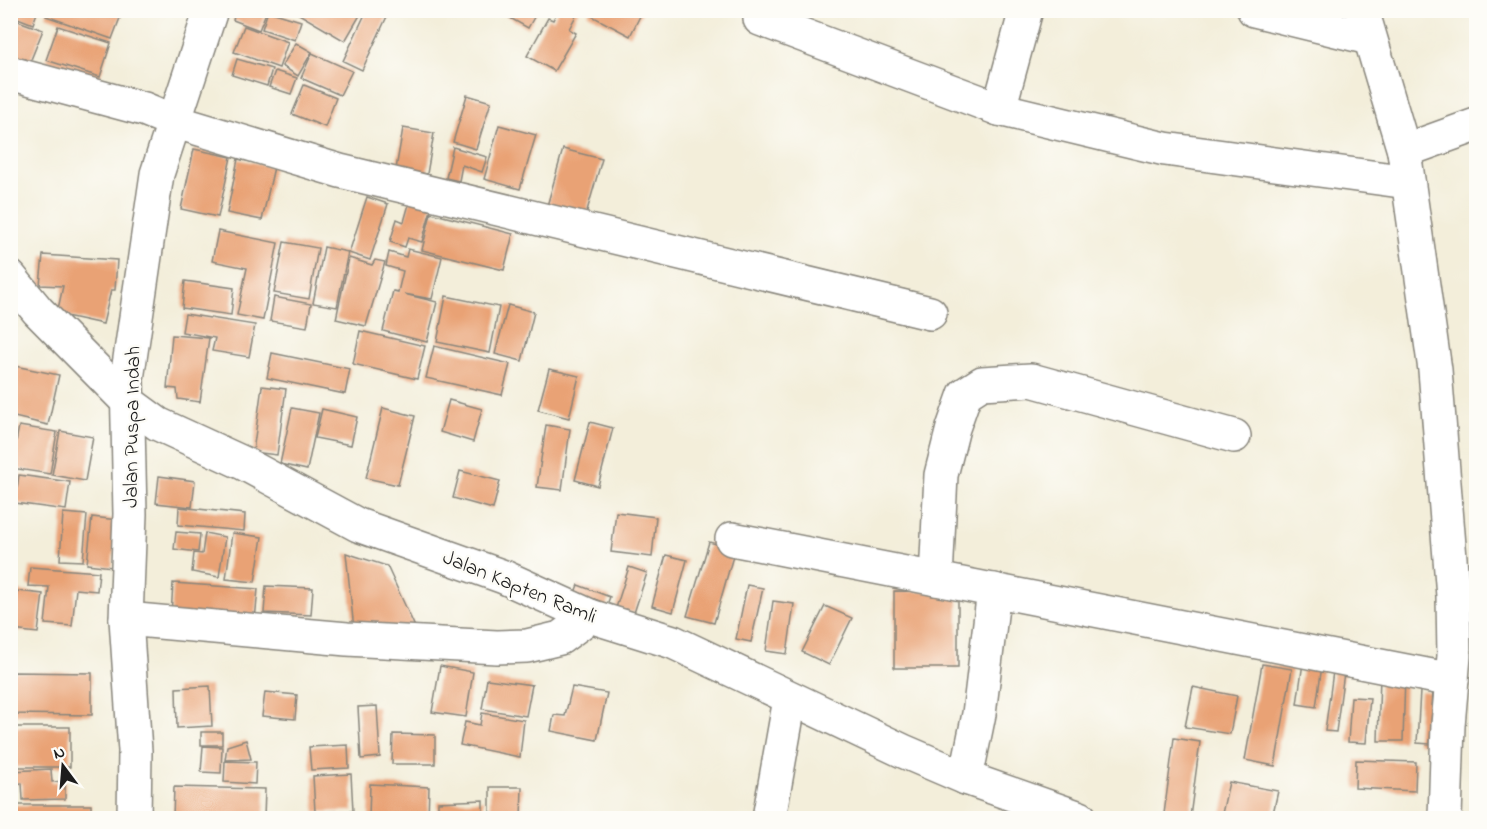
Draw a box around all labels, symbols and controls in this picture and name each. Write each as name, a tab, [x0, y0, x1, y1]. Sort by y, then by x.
street label: Jalan Puspa Indah	[117, 346, 149, 508]
street label: Jalan Kapten Ramli	[438, 543, 601, 632]
north arrow	[33, 736, 93, 796]
text: N	[51, 740, 68, 767]

